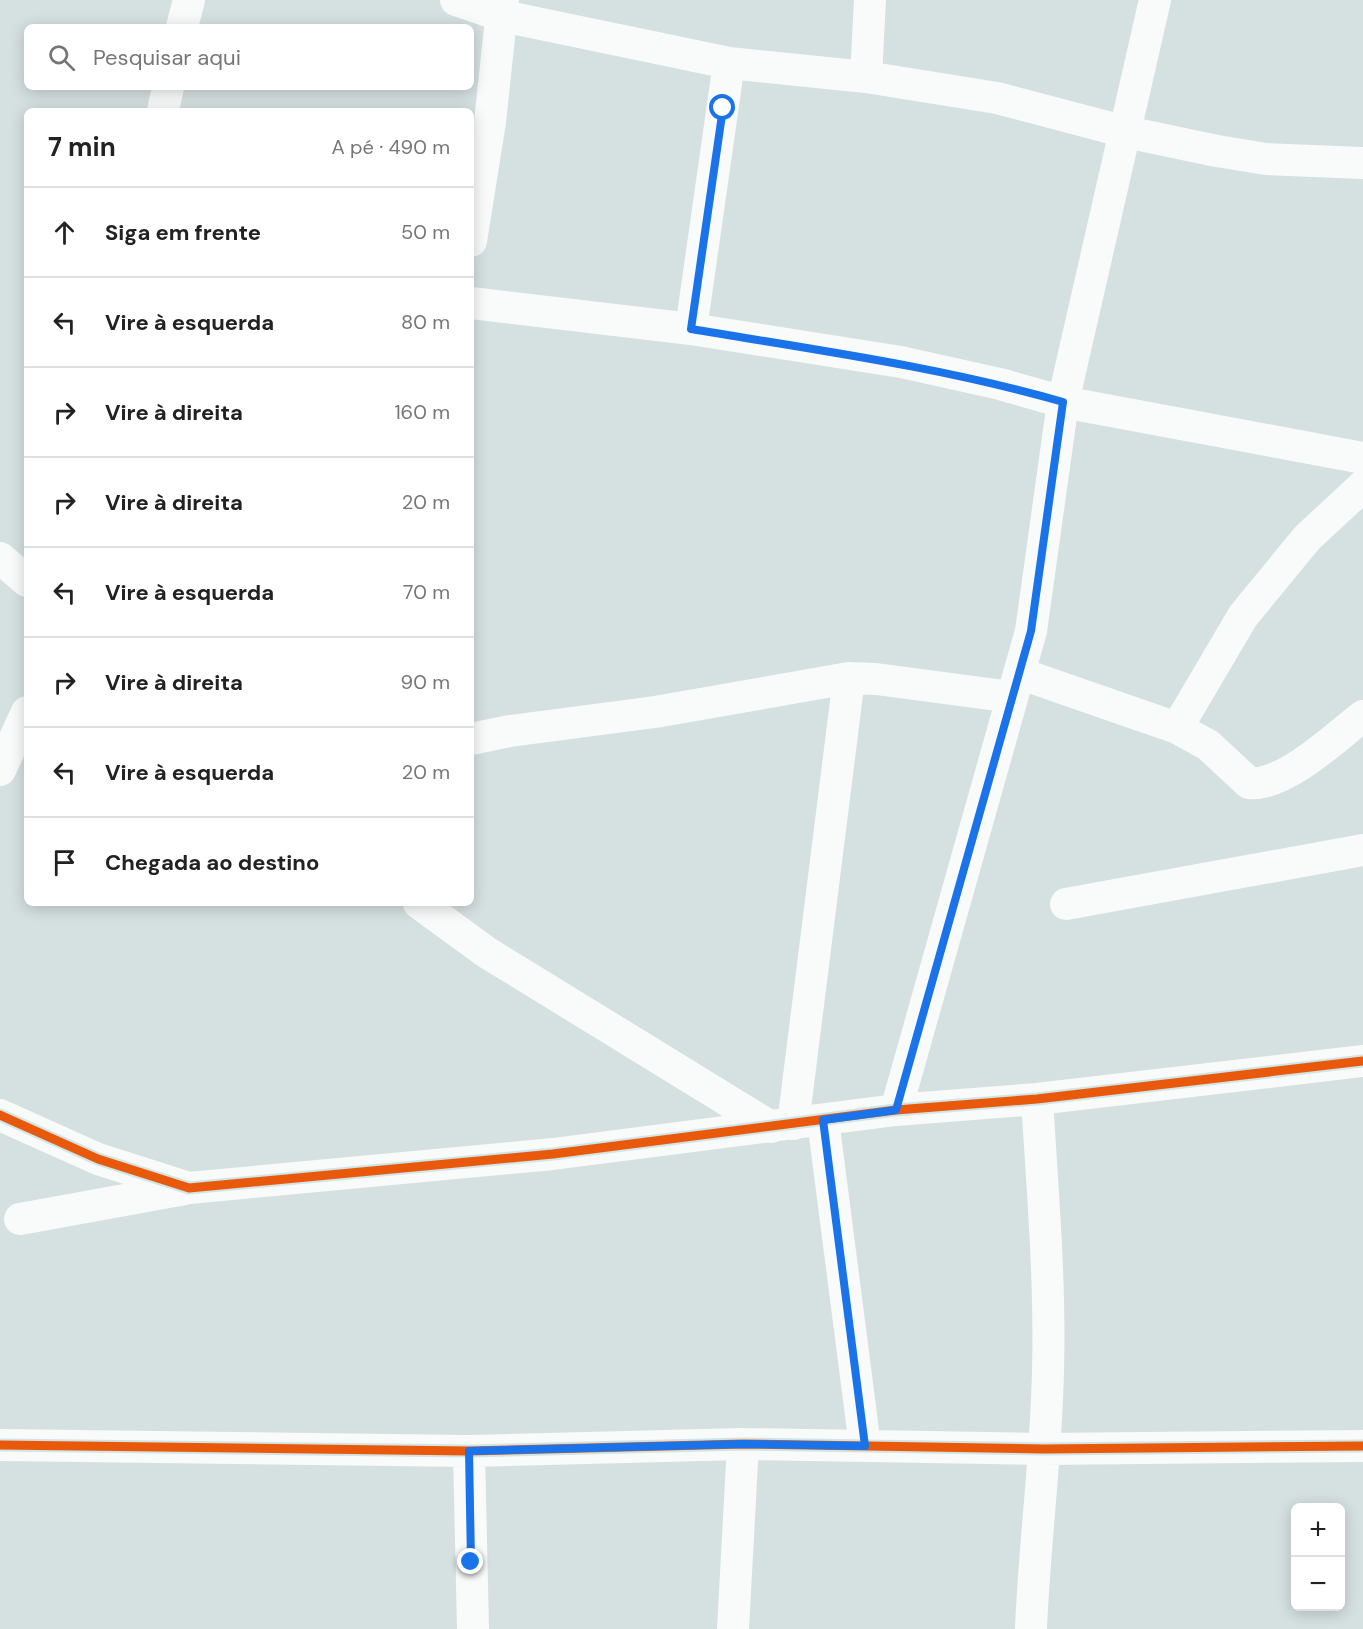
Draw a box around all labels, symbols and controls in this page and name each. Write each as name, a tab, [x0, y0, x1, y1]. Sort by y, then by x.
search box	[24, 24, 474, 90]
icon: search	[45, 41, 78, 74]
text: Pesquisar aqui	[93, 43, 241, 72]
route start	[709, 94, 735, 120]
text: 7 min	[48, 130, 116, 164]
text: A pé · 490 m	[331, 134, 450, 160]
icon: ahead	[48, 216, 81, 249]
text: Siga em frente	[105, 218, 261, 247]
text: 50 m	[401, 219, 450, 245]
icon: left	[48, 306, 81, 339]
text: Vire à esquerda	[105, 308, 274, 337]
text: 80 m	[401, 309, 450, 335]
icon: right	[48, 396, 81, 429]
text: Vire à direita	[105, 398, 243, 427]
text: 160 m	[394, 399, 450, 425]
icon: right	[48, 486, 81, 519]
text: Vire à direita	[105, 488, 243, 517]
text: 20 m	[402, 489, 450, 515]
icon: left	[48, 576, 81, 609]
text: Vire à esquerda	[105, 578, 274, 607]
text: 70 m	[403, 579, 450, 605]
icon: right	[48, 666, 81, 699]
text: Vire à direita	[105, 668, 243, 697]
text: 90 m	[401, 669, 450, 695]
icon: left	[48, 756, 81, 789]
text: Vire à esquerda	[105, 758, 274, 787]
text: 20 m	[402, 759, 450, 785]
icon: arrive	[48, 846, 81, 879]
text: Chegada ao destino	[105, 848, 319, 877]
map controls	[1291, 1503, 1345, 1611]
button: +	[1291, 1503, 1345, 1557]
route end	[457, 1548, 483, 1574]
button: −	[1291, 1557, 1345, 1611]

